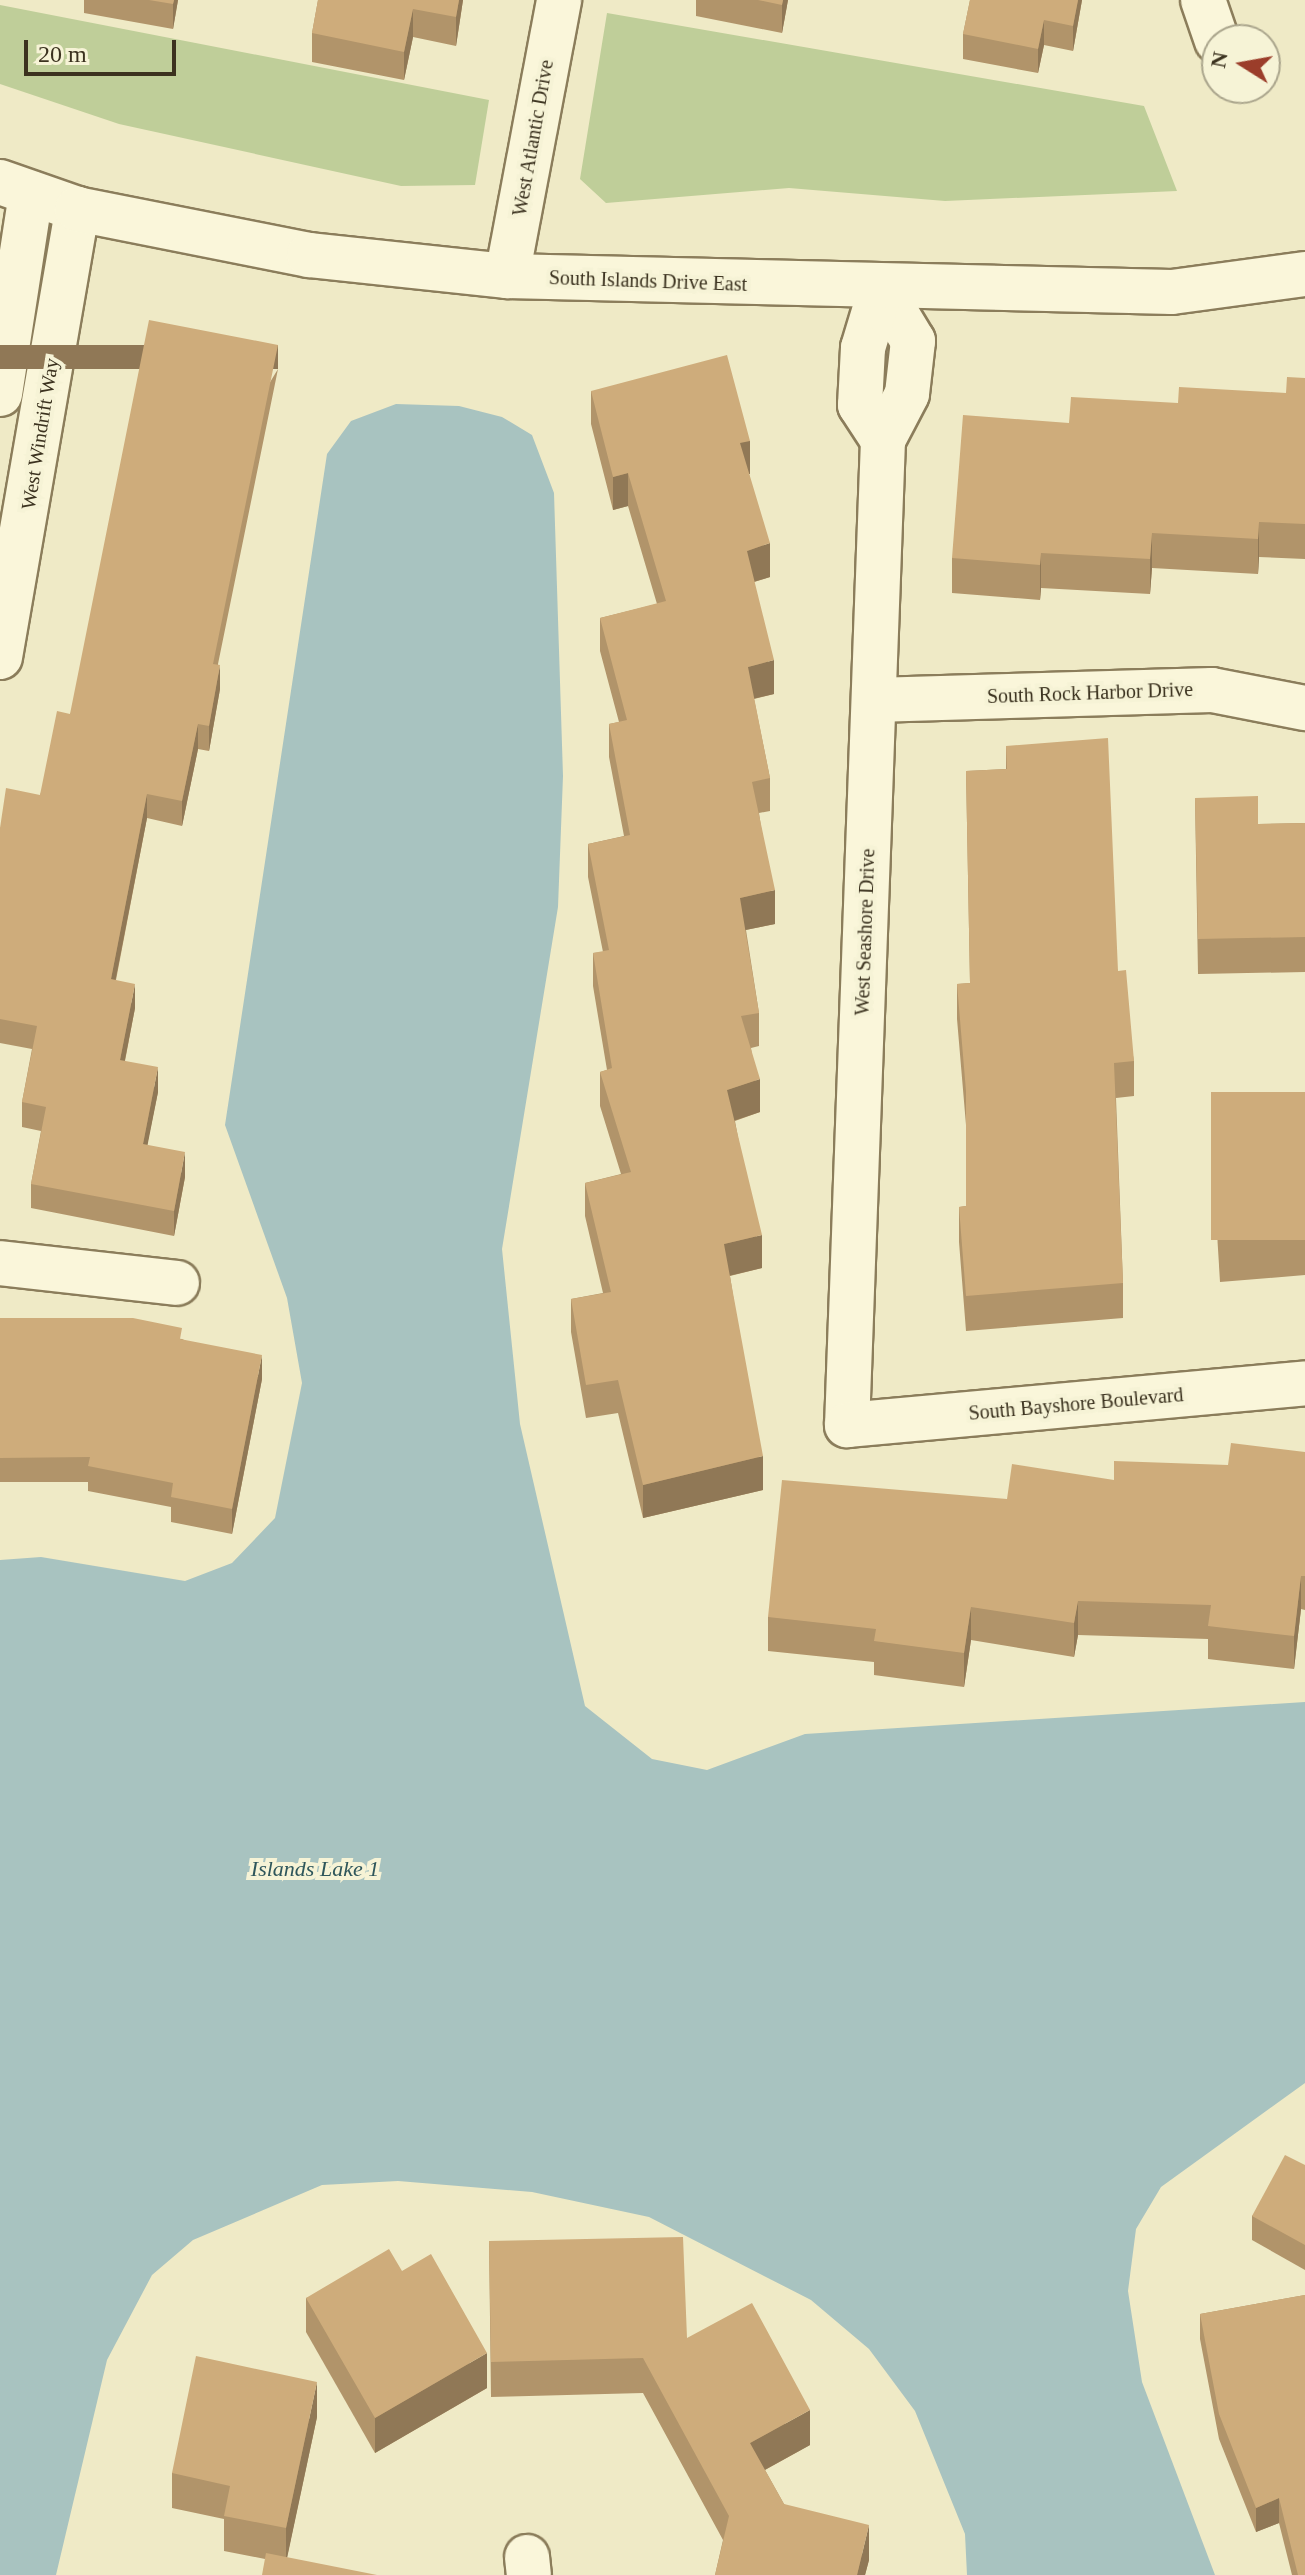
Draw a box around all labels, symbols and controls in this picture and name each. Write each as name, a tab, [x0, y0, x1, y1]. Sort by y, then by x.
scale bar	[28, 24, 180, 74]
north arrow	[1201, 24, 1281, 104]
text: 20 m	[38, 41, 87, 67]
text: N	[1205, 50, 1233, 70]
street label: West Atlantic Drive	[507, 57, 559, 219]
street label: South Islands Drive East	[548, 266, 748, 296]
street label: West Windrift Way	[16, 356, 64, 512]
street label: South Rock Harbor Drive	[987, 677, 1193, 709]
street label: West Seashore Drive	[850, 848, 880, 1016]
street label: South Bayshore Boulevard	[968, 1383, 1184, 1425]
water label: Islands Lake 1	[251, 1856, 379, 1882]

